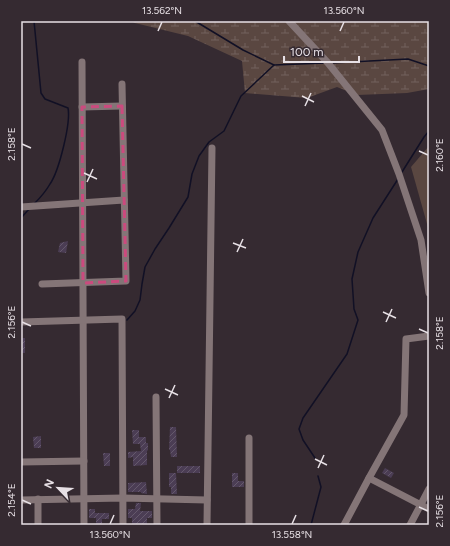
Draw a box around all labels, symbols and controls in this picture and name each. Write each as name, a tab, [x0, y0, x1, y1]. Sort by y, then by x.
text: 13.562°N	[142, 4, 182, 17]
text: 13.560°N	[324, 4, 364, 17]
scale bar	[284, 38, 359, 64]
text: 100 m	[290, 45, 324, 59]
text: 2.158°E	[5, 127, 18, 161]
text: 2.160°E	[433, 138, 446, 172]
text: 2.156°E	[5, 306, 18, 338]
text: 2.158°E	[433, 316, 446, 350]
north arrow	[38, 468, 78, 508]
text: N	[42, 477, 57, 491]
text: 2.154°E	[5, 483, 18, 517]
text: 2.156°E	[433, 495, 446, 527]
text: 13.560°N	[90, 528, 130, 541]
text: 13.558°N	[272, 528, 312, 541]

